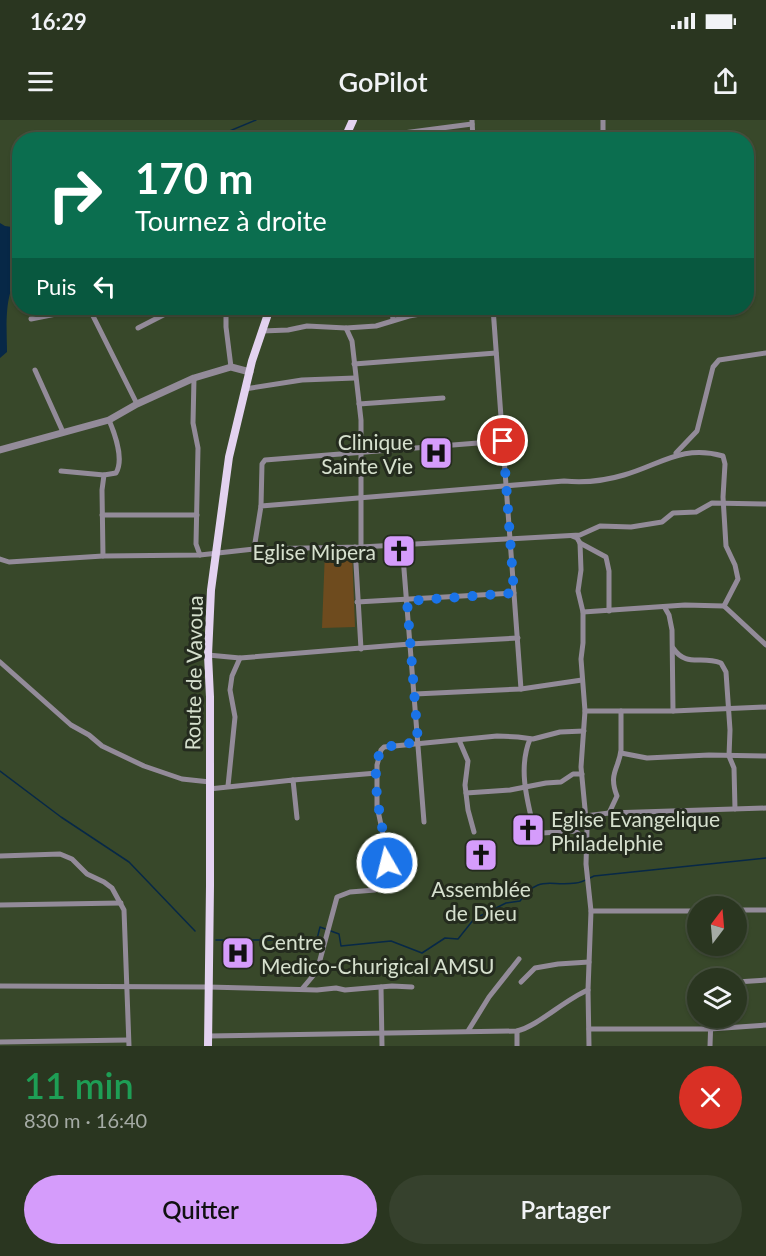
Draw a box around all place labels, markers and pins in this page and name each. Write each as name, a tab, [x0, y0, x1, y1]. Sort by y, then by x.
pin	[477, 415, 528, 466]
place label: Clinique Sainte Vie	[321, 429, 413, 478]
hospital icon: Clinique Sainte Vie	[418, 435, 454, 471]
church icon: Eglise Mipera	[381, 533, 417, 569]
place label: Eglise Mipera	[253, 539, 376, 564]
place label: Eglise Evangelique Philadelphie	[551, 806, 720, 855]
church icon: Eglise Evangelique Philadelphie	[510, 812, 546, 848]
church icon: Assemblée de Dieu	[463, 837, 499, 873]
place label: Assemblée de Dieu	[431, 876, 531, 925]
place label: Centre Medico-Churigical AMSU	[261, 929, 494, 978]
hospital icon: Centre Medico-Churigical AMSU	[220, 935, 256, 971]

